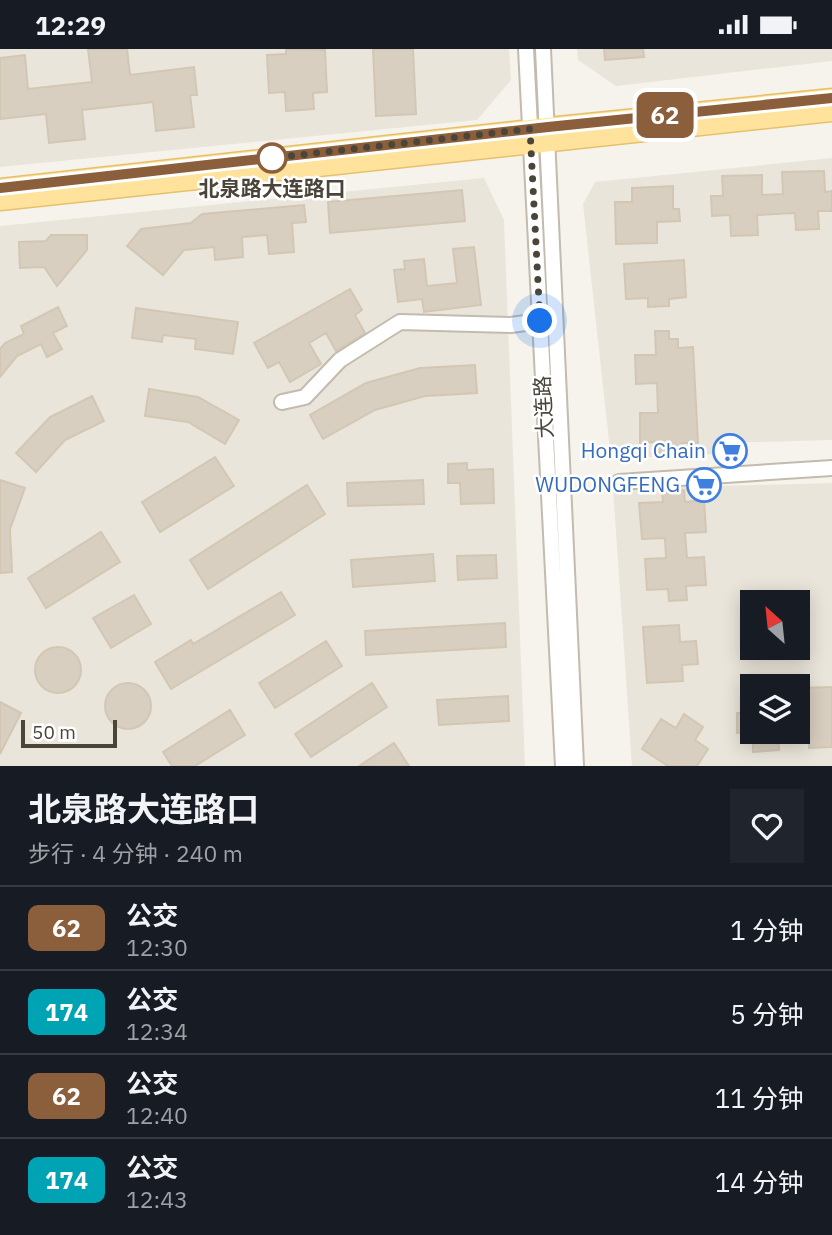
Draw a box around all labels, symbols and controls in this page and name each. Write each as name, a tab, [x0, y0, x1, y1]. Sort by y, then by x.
text: 12:29	[35, 8, 106, 42]
line badge: 62	[634, 92, 696, 138]
text: 62	[651, 99, 679, 131]
marker: 北泉路大连路口	[257, 143, 287, 173]
place label: 北泉路大连路口	[199, 174, 346, 202]
your location	[522, 303, 557, 338]
street label: 大连路	[527, 375, 559, 439]
supermarket icon: Hongqi Chain	[711, 432, 749, 470]
place label: Hongqi Chain	[581, 436, 706, 464]
supermarket icon: WUDONGFENG	[685, 466, 723, 504]
place label: WUDONGFENG	[535, 470, 680, 498]
north arrow	[740, 590, 810, 660]
map controls	[740, 590, 810, 744]
button: layers	[740, 674, 810, 744]
scale bar	[21, 717, 117, 749]
text: 50 m	[32, 720, 76, 744]
text: 北泉路大连路口	[28, 787, 259, 830]
button: heart	[730, 789, 804, 863]
text: 步行 · 4 分钟 · 240 m	[28, 838, 243, 868]
text: 公交	[126, 898, 178, 932]
text: 62	[52, 912, 81, 944]
text: 1 分钟	[730, 913, 804, 947]
text: 12:30	[126, 932, 188, 962]
text: 公交	[126, 982, 178, 1016]
text: 174	[45, 996, 88, 1028]
text: 5 分钟	[730, 997, 804, 1031]
text: 12:34	[126, 1016, 188, 1046]
text: 公交	[126, 1066, 178, 1100]
text: 62	[52, 1080, 81, 1112]
text: 11 分钟	[715, 1081, 804, 1115]
text: 12:40	[126, 1100, 188, 1130]
text: 公交	[126, 1150, 178, 1184]
text: 174	[45, 1164, 88, 1196]
text: 14 分钟	[715, 1165, 804, 1199]
text: 12:43	[126, 1184, 188, 1214]

